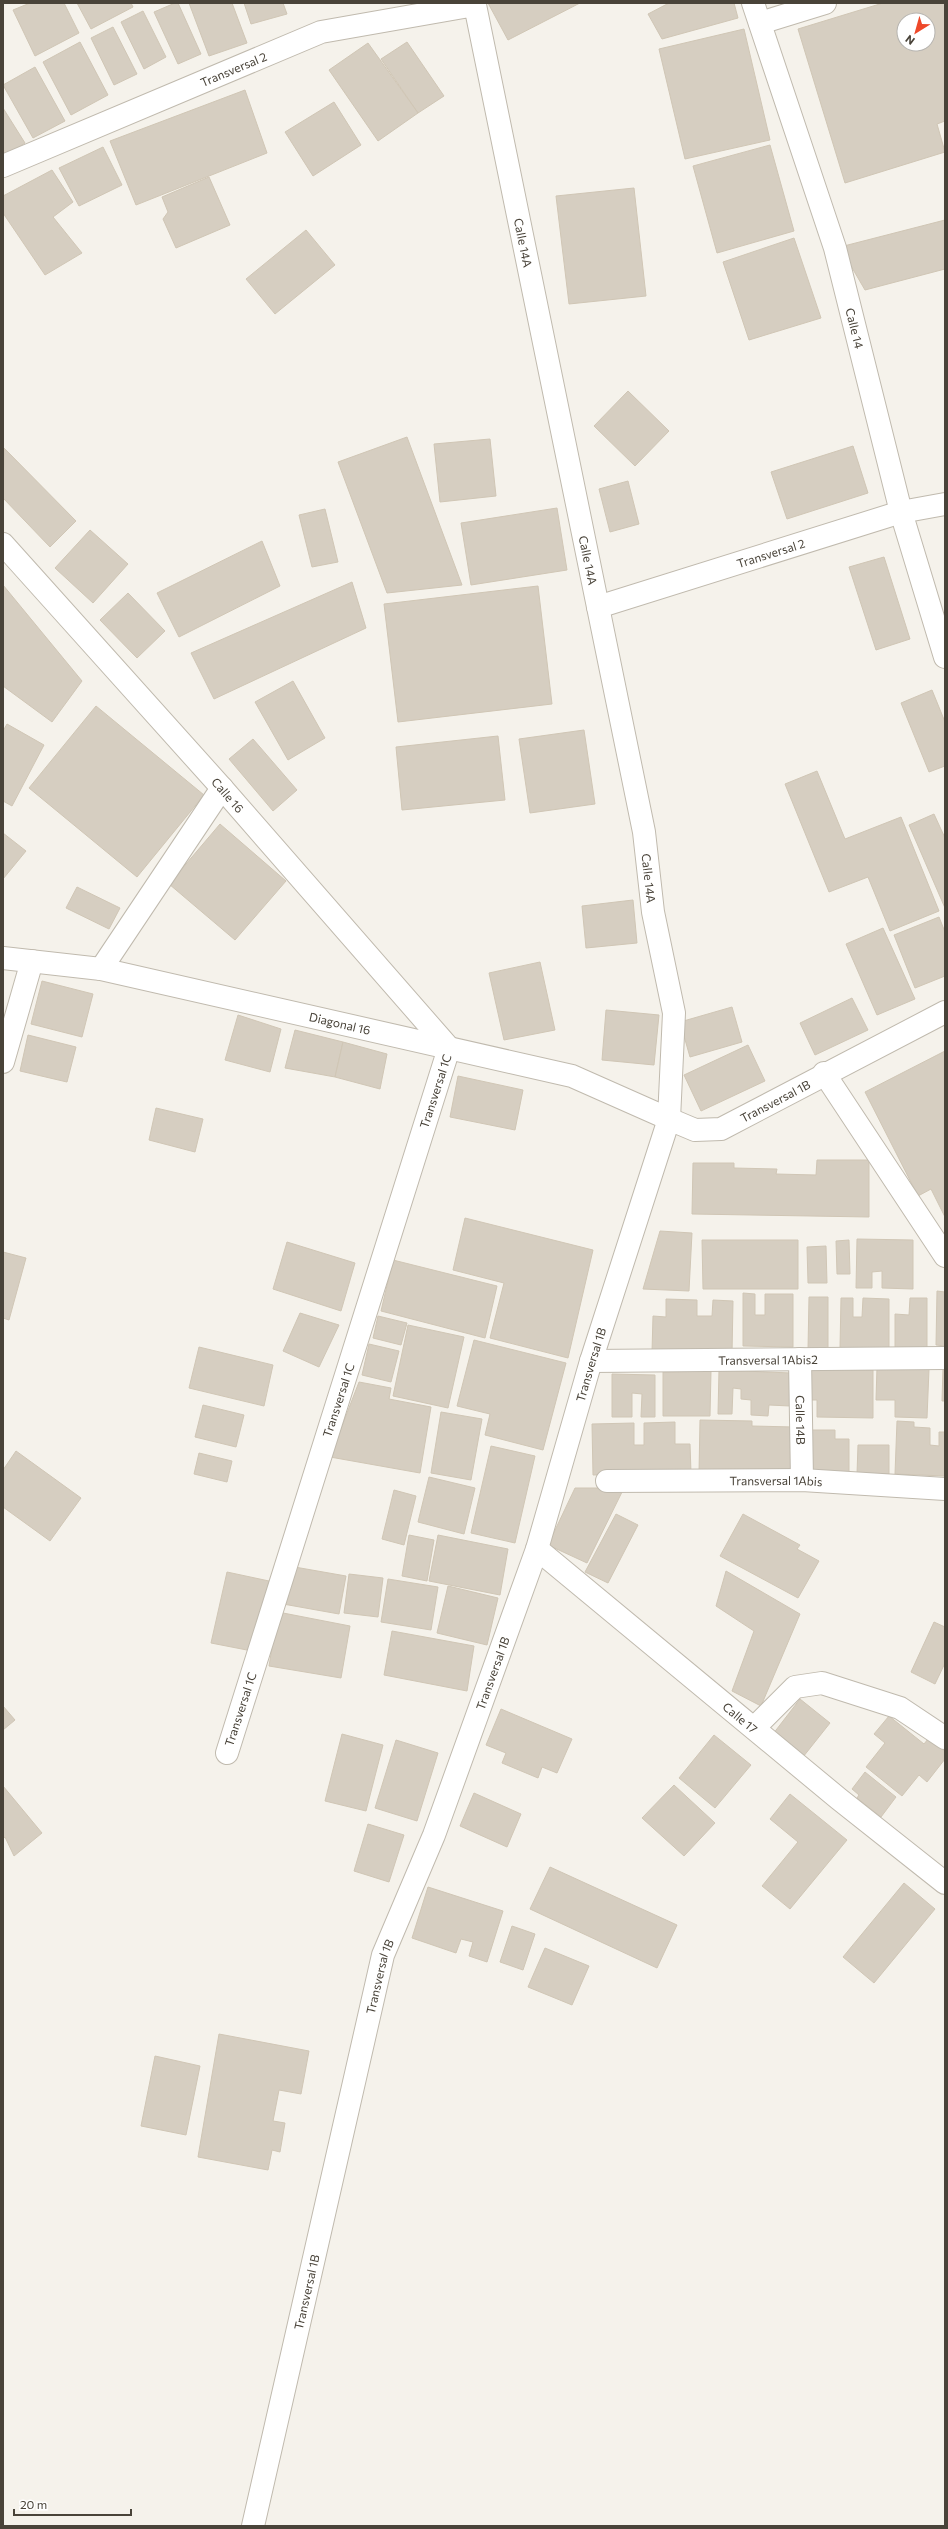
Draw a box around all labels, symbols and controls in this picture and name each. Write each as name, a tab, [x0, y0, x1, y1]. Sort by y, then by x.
north arrow	[896, 12, 936, 52]
text: N	[902, 33, 917, 48]
street label: Transversal 2	[198, 49, 269, 89]
street label: Calle 14A	[512, 217, 535, 269]
street label: Calle 14	[843, 306, 867, 350]
street label: Calle 14A	[577, 534, 600, 586]
street label: Transversal 2	[735, 536, 807, 570]
street label: Calle 16	[209, 775, 247, 815]
street label: Calle 14A	[639, 853, 659, 904]
street label: Diagonal 16	[308, 1009, 372, 1037]
street label: Transversal 1C	[416, 1052, 454, 1130]
street label: Transversal 1B	[738, 1077, 812, 1125]
street label: Transversal 1B	[573, 1325, 608, 1403]
street label: Transversal 1Abis2	[718, 1352, 818, 1367]
street label: Transversal 1C	[319, 1361, 357, 1439]
street label: Calle 14B	[794, 1395, 808, 1445]
street label: Transversal 1Abis	[729, 1473, 823, 1488]
street label: Transversal 1B	[473, 1634, 512, 1712]
street label: Transversal 1C	[221, 1670, 259, 1748]
street label: Calle 17	[720, 1699, 761, 1736]
street label: Transversal 1B	[363, 1937, 396, 2015]
street label: Transversal 1B	[291, 2253, 322, 2331]
scale bar	[14, 2491, 131, 2517]
text: 20 m	[20, 2497, 47, 2511]

